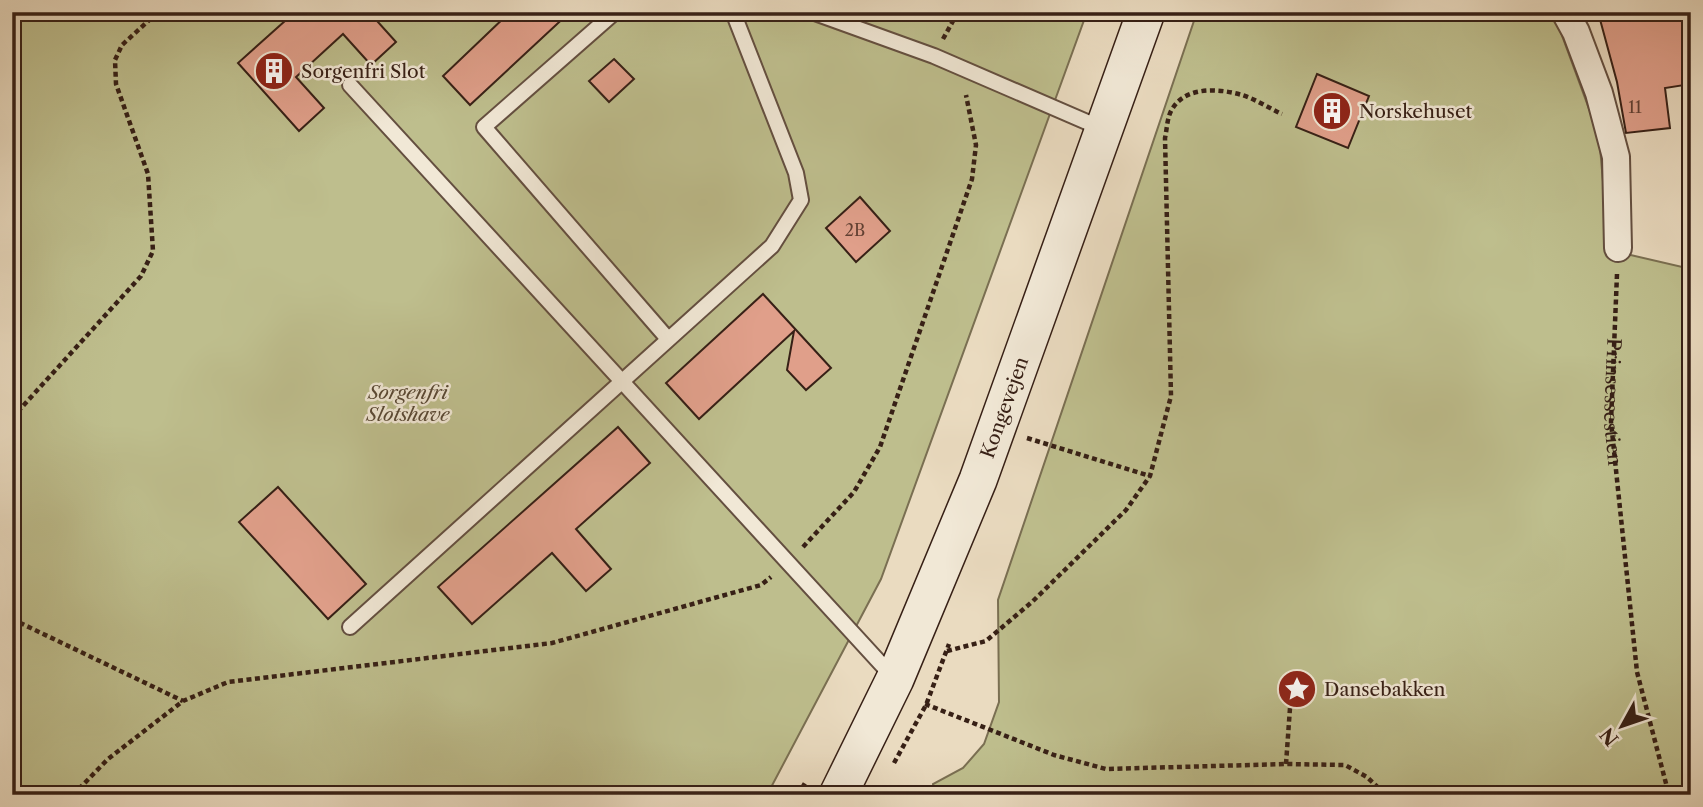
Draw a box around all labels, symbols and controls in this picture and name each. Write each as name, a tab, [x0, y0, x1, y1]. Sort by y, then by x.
building icon: Sorgenfri Slot	[253, 50, 295, 92]
place label: Sorgenfri Slot	[301, 60, 426, 83]
building icon: Norskehuset	[1311, 90, 1353, 132]
house number: 11	[1628, 97, 1642, 117]
place label: Norskehuset	[1359, 100, 1473, 123]
house number: 2B	[845, 220, 865, 240]
street label: Prinsessestien	[1599, 338, 1626, 467]
street label: Kongevejen	[976, 354, 1033, 461]
park label: Sorgenfri Slotshave	[366, 381, 450, 426]
place icon: Dansebakken	[1276, 668, 1318, 710]
place label: Dansebakken	[1324, 678, 1446, 701]
north arrow	[1588, 692, 1658, 762]
text: N	[1595, 723, 1623, 750]

